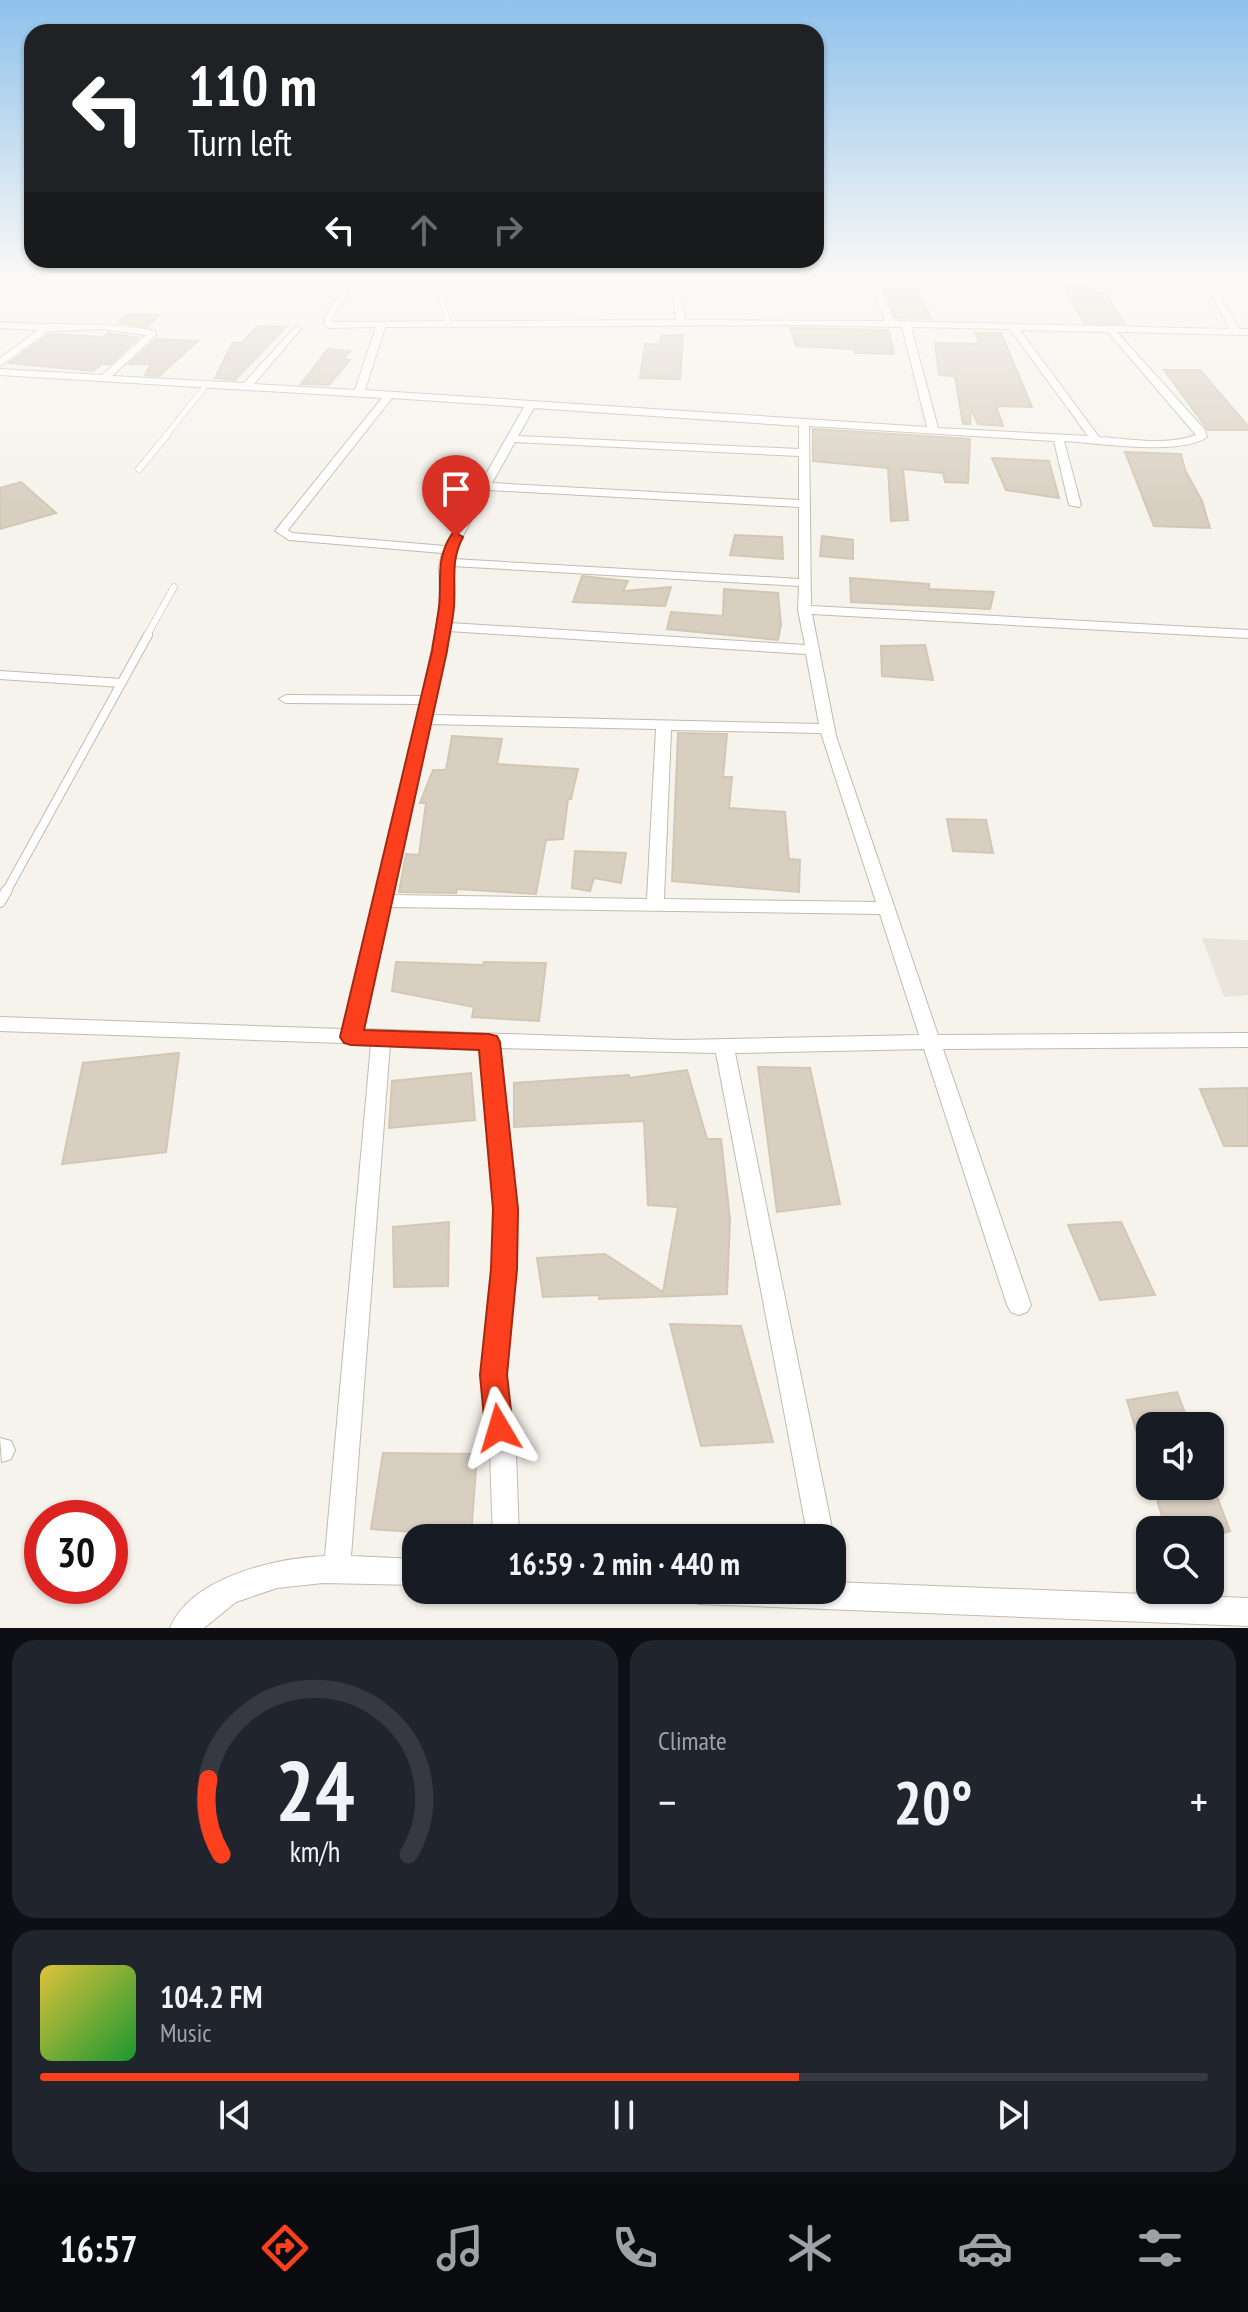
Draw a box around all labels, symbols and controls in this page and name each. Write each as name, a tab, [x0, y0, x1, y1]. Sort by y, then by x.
text: 110 m	[188, 49, 317, 121]
icon: left	[56, 56, 160, 160]
text: Turn left	[188, 119, 292, 166]
icon: left	[318, 208, 362, 252]
icon: ahead	[402, 208, 446, 252]
icon: right	[486, 208, 530, 252]
pin	[422, 455, 490, 537]
icon: arrive	[434, 467, 478, 511]
position arrow	[457, 1386, 541, 1470]
map controls	[1136, 1412, 1224, 1604]
button: sound	[1136, 1412, 1224, 1500]
speed limit sign: 30	[24, 1500, 128, 1604]
button: search	[1136, 1516, 1224, 1604]
text: 16:59 · 2 min · 440 m	[508, 1544, 740, 1583]
text: Climate	[658, 1724, 727, 1757]
text: 24	[275, 1736, 355, 1844]
text: 20°	[893, 1763, 973, 1841]
text: −	[658, 1773, 676, 1830]
text: +	[1190, 1773, 1208, 1830]
text: km/h	[290, 1833, 340, 1870]
text: 104.2 FM	[160, 1977, 262, 2016]
text: Music	[160, 2016, 212, 2049]
icon: previous	[213, 2093, 257, 2137]
icon: pause	[602, 2093, 646, 2137]
icon: next	[991, 2093, 1035, 2137]
icon: directions	[257, 2220, 313, 2276]
icon: music	[432, 2220, 488, 2276]
icon: phone	[607, 2220, 663, 2276]
icon: climate	[782, 2220, 838, 2276]
icon: car	[957, 2220, 1013, 2276]
icon: filters	[1132, 2220, 1188, 2276]
text: 16:57	[60, 2225, 137, 2272]

